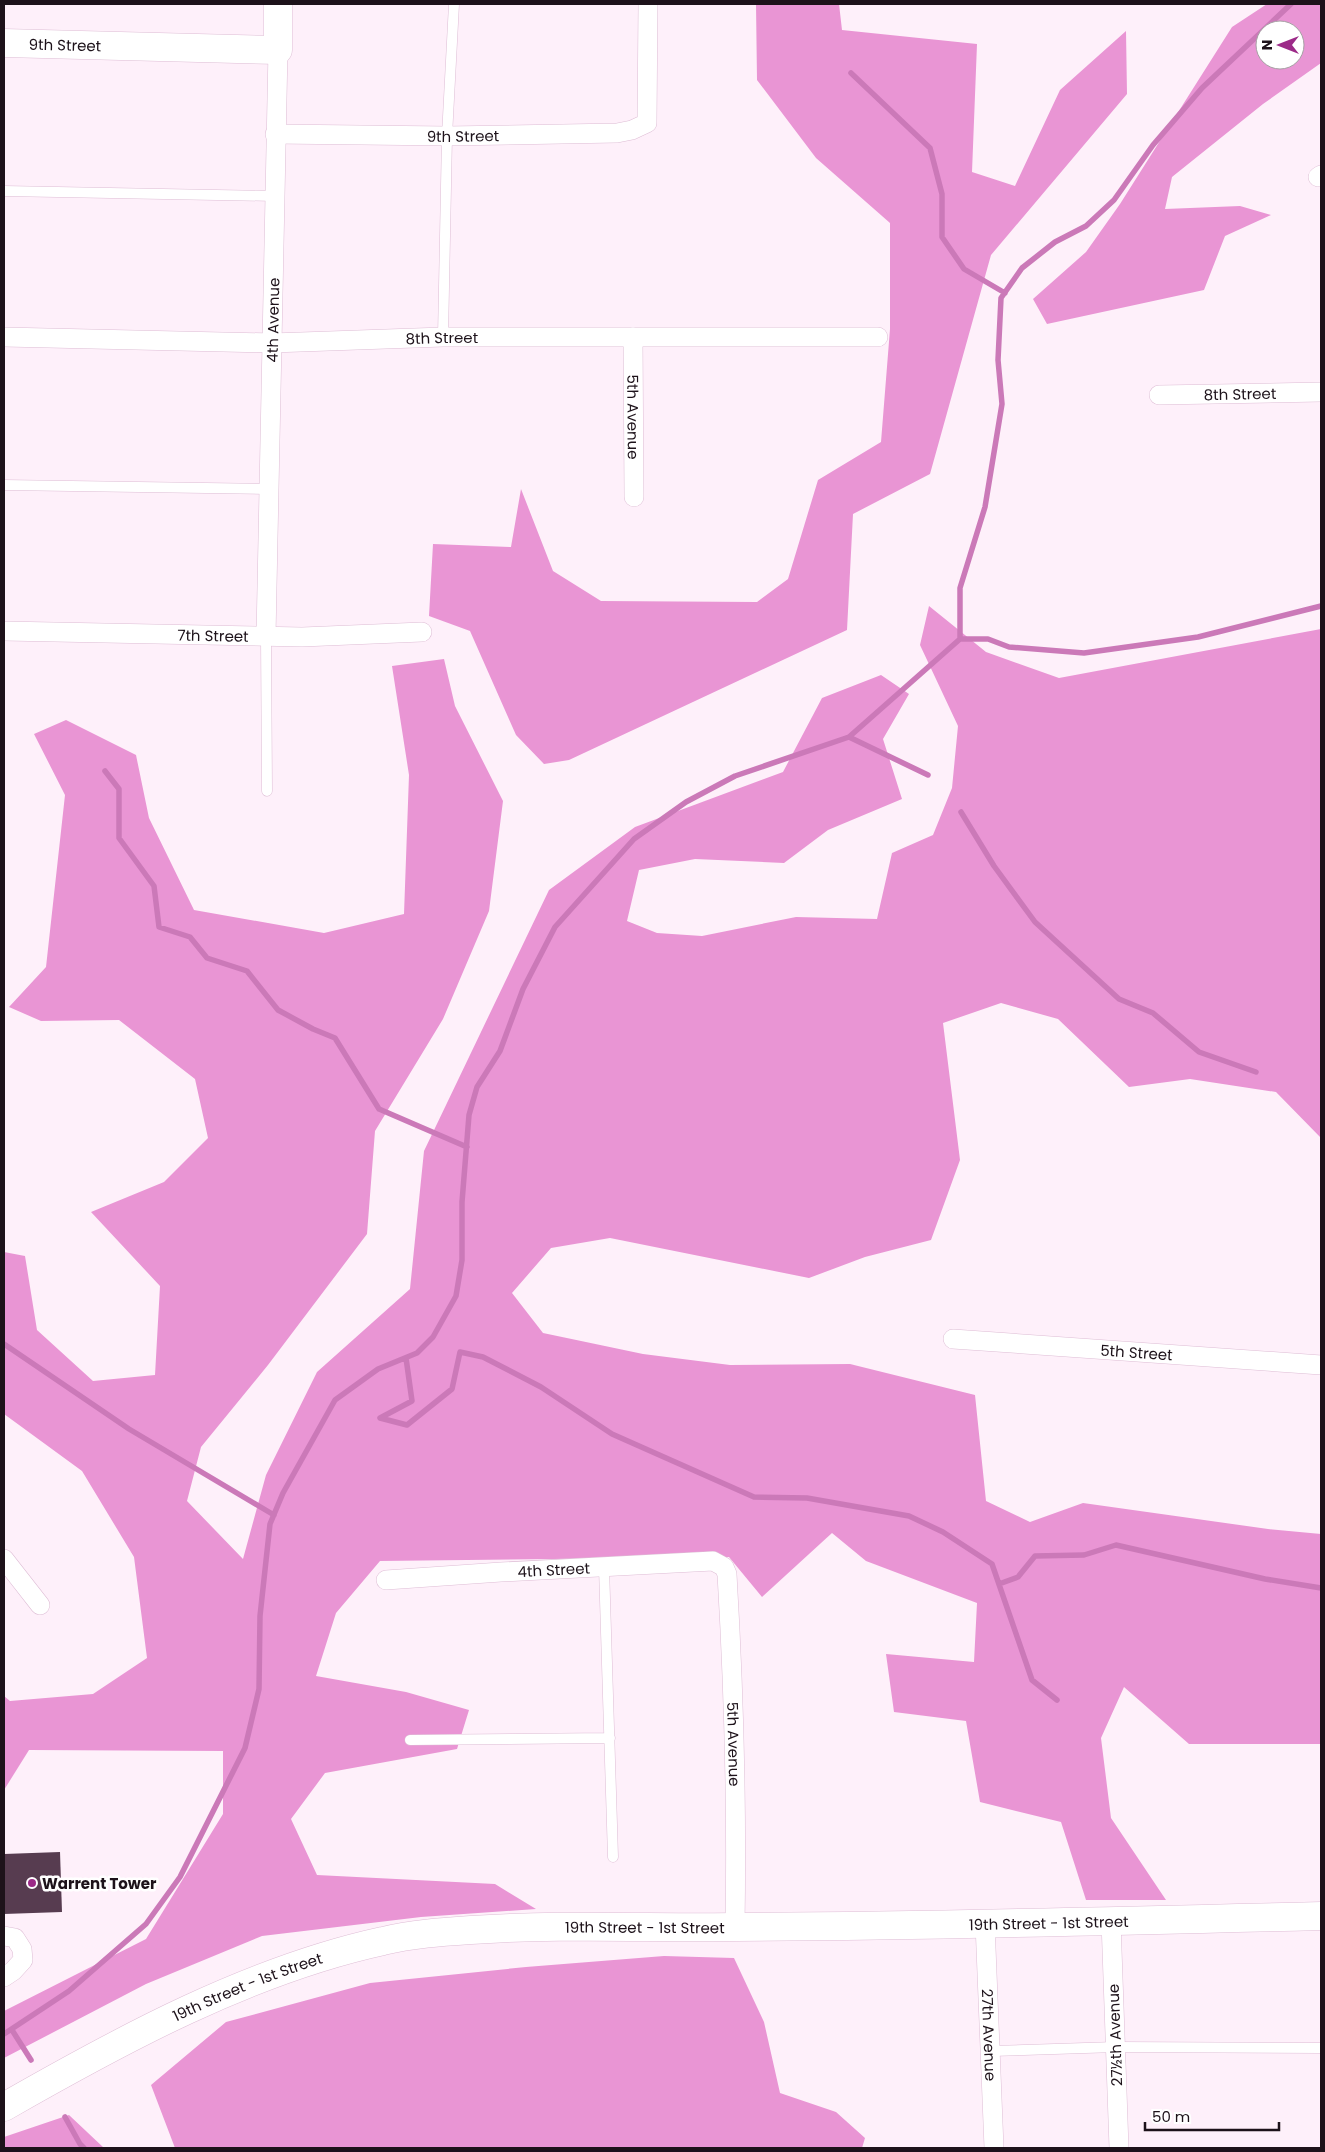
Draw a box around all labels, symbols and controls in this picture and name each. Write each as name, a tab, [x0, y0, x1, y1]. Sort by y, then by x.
north arrow	[1255, 20, 1305, 70]
street label: 9th Street	[28, 33, 102, 56]
text: N	[1257, 40, 1277, 50]
street label: 9th Street	[427, 125, 499, 147]
street label: 4th Avenue	[261, 277, 284, 363]
street label: 8th Street	[405, 327, 478, 349]
street label: 5th Avenue	[623, 374, 644, 460]
street label: 8th Street	[1204, 382, 1276, 405]
street label: 7th Street	[177, 624, 249, 646]
street label: 5th Street	[1100, 1339, 1173, 1365]
street label: 4th Street	[517, 1557, 590, 1582]
street label: 5th Avenue	[722, 1701, 746, 1787]
place label: Warrent Tower	[42, 1873, 157, 1894]
marker: Warrent Tower	[26, 1877, 38, 1889]
street label: 19th Street - 1st Street	[969, 1910, 1129, 1935]
street label: 19th Street - 1st Street	[565, 1916, 725, 1938]
street label: 19th Street - 1st Street	[169, 1947, 325, 2026]
street label: 27½th Avenue	[1103, 1983, 1127, 2087]
street label: 27th Avenue	[977, 1988, 1002, 2081]
scale bar	[1145, 2100, 1279, 2132]
text: 50 m	[1152, 2106, 1190, 2127]

